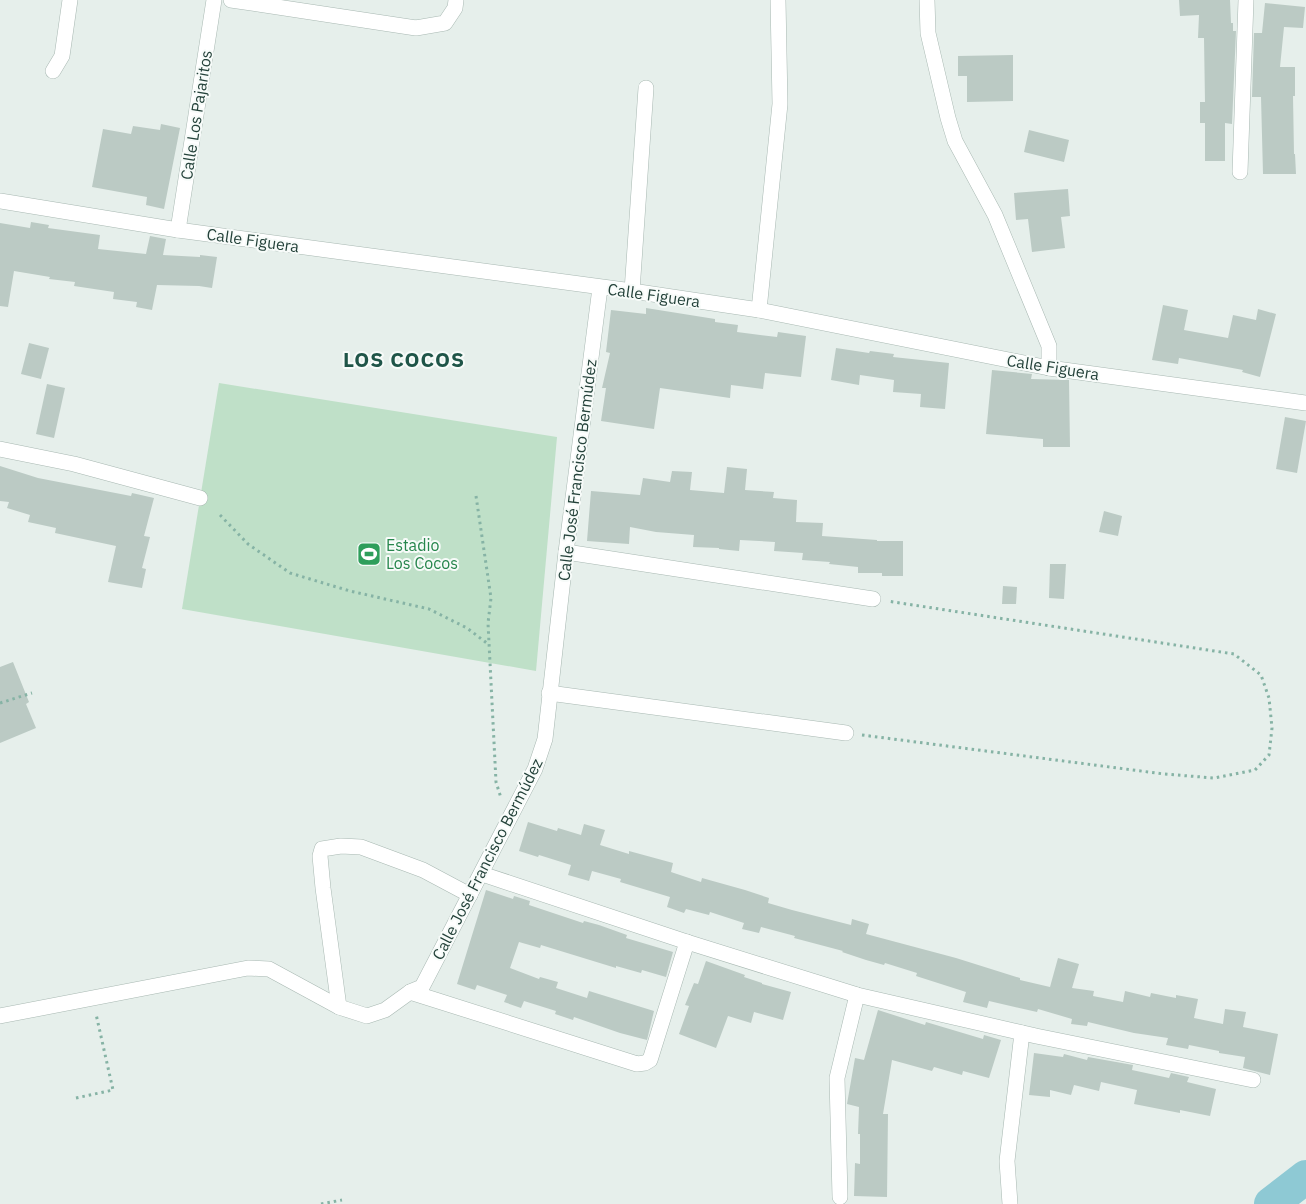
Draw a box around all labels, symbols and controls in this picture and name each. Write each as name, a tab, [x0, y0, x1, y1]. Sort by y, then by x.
street label: Calle Los Pajaritos	[176, 49, 216, 181]
street label: Calle Figuera	[205, 224, 301, 256]
street label: Calle Figuera	[606, 279, 702, 311]
district label: LOS COCOS	[343, 345, 465, 373]
street label: Calle Figuera	[1005, 350, 1101, 384]
street label: Calle José Francisco Bermúdez	[553, 358, 601, 582]
place label: Estadio Los Cocos	[386, 535, 458, 573]
sports icon: Estadio Los Cocos	[356, 541, 382, 567]
street label: Calle José Francisco Bermúdez	[427, 755, 547, 963]

